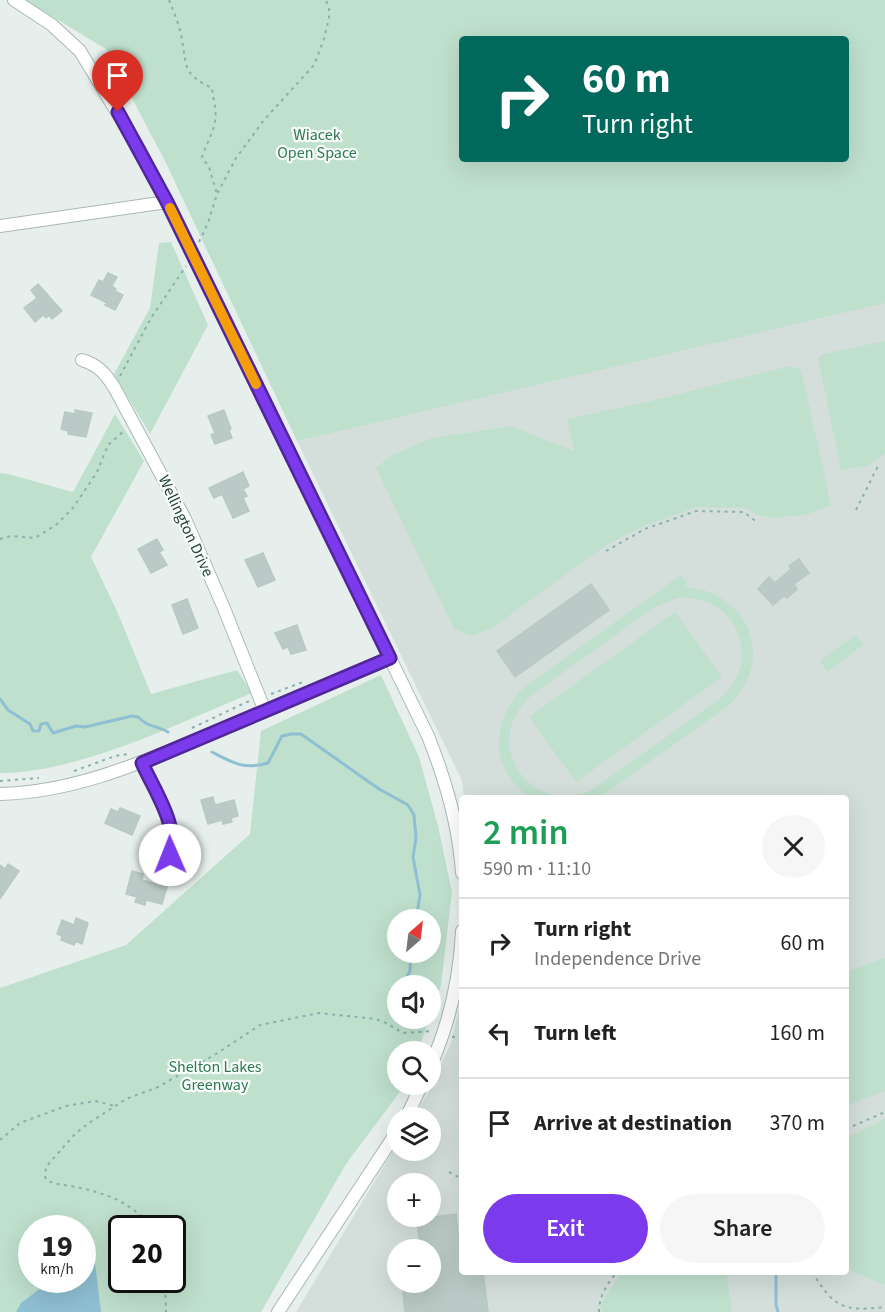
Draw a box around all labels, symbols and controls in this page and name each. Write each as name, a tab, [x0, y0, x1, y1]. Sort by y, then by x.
text: 60 m	[582, 49, 671, 109]
pin	[92, 50, 143, 112]
icon: arrive	[101, 59, 134, 92]
icon: right	[483, 60, 561, 138]
text: Turn right	[582, 105, 693, 144]
park label: Wiacek Open Space	[277, 124, 357, 164]
street label: Wellington Drive	[153, 472, 219, 581]
text: 2 min	[483, 807, 569, 858]
button: close	[762, 815, 825, 878]
position arrow	[138, 823, 202, 887]
text: 590 m · 11:10	[483, 855, 591, 883]
north arrow	[387, 909, 441, 963]
map controls	[387, 909, 441, 1293]
text: Turn right	[534, 913, 631, 945]
icon: right	[483, 927, 516, 960]
text: 60 m	[780, 927, 825, 959]
text: Independence Drive	[534, 945, 701, 973]
button: sound	[387, 975, 441, 1029]
icon: left	[483, 1017, 516, 1050]
text: Turn left	[534, 1017, 616, 1049]
text: 160 m	[770, 1017, 825, 1049]
button: search	[387, 1041, 441, 1095]
park label: Shelton Lakes Greenway	[168, 1056, 262, 1096]
button: layers	[387, 1107, 441, 1161]
icon: arrive	[483, 1107, 516, 1140]
text: Arrive at destination	[534, 1107, 732, 1139]
text: 370 m	[770, 1107, 825, 1139]
button: +	[387, 1173, 441, 1227]
button: Exit	[483, 1194, 648, 1263]
button: Share	[660, 1194, 825, 1263]
speed limit sign: 20	[108, 1215, 186, 1293]
text: 19	[41, 1225, 73, 1268]
button: −	[387, 1239, 441, 1293]
text: km/h	[40, 1259, 74, 1280]

